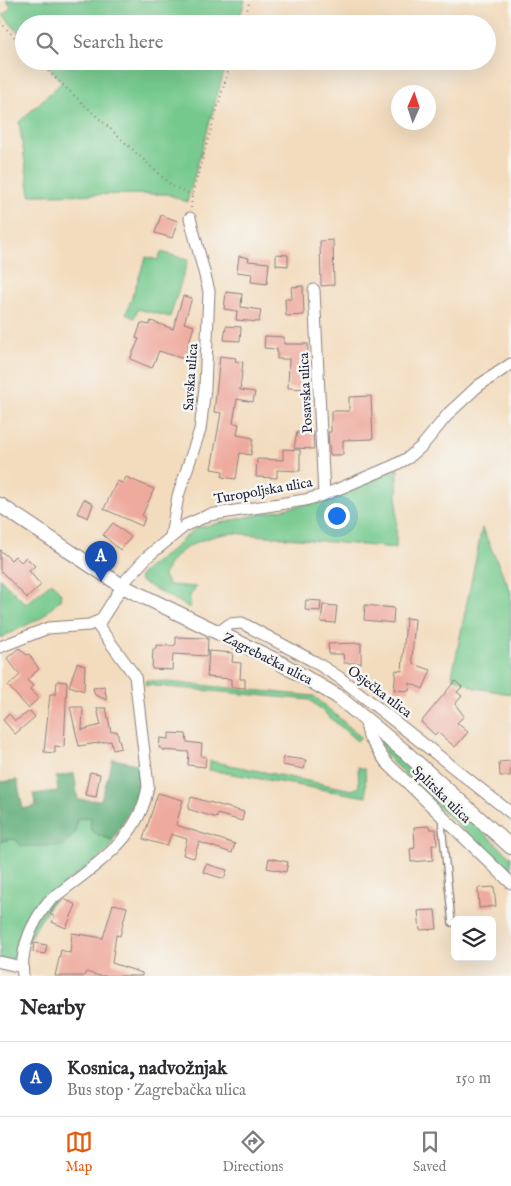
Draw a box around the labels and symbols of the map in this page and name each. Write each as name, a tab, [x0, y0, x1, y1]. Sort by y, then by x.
north arrow	[391, 85, 436, 130]
street label: Savska ulica	[180, 342, 202, 411]
street label: Posavska ulica	[295, 351, 317, 434]
street label: Turopoljska ulica	[213, 473, 315, 508]
your location	[324, 503, 350, 529]
pin: A	[85, 541, 117, 582]
street label: Zagrebačka ulica	[220, 629, 316, 690]
street label: Osječka ulica	[344, 662, 416, 722]
street label: Splitska ulica	[408, 762, 475, 828]

